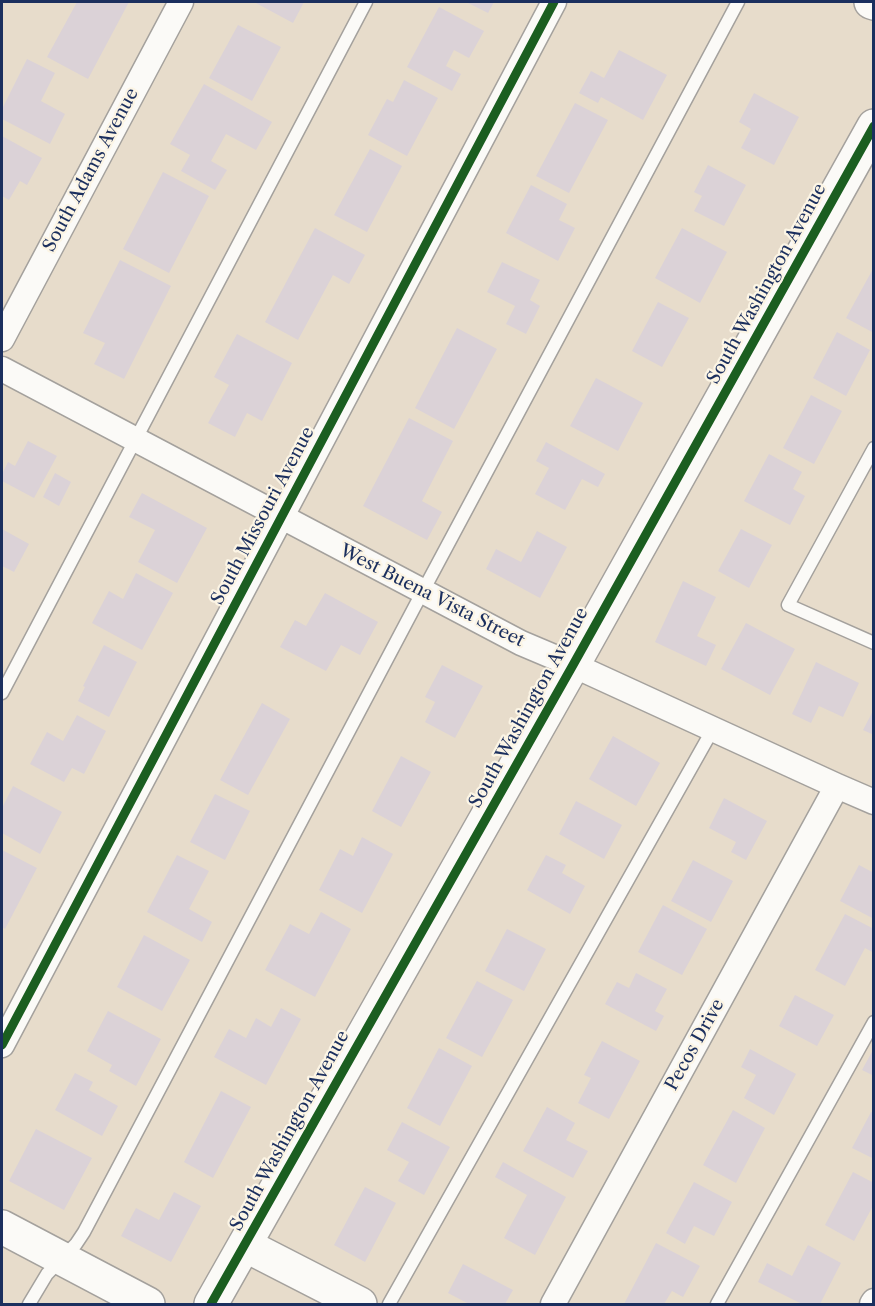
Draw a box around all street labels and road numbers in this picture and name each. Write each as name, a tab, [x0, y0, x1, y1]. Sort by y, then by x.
street label: South Adams Avenue	[39, 84, 143, 256]
street label: South Washington Avenue	[703, 180, 831, 388]
street label: South Missouri Avenue	[207, 423, 319, 609]
street label: West Buena Vista Street	[336, 540, 528, 652]
street label: South Washington Avenue	[465, 604, 593, 812]
street label: Pecos Drive	[661, 995, 729, 1095]
street label: South Washington Avenue	[226, 1027, 354, 1235]

